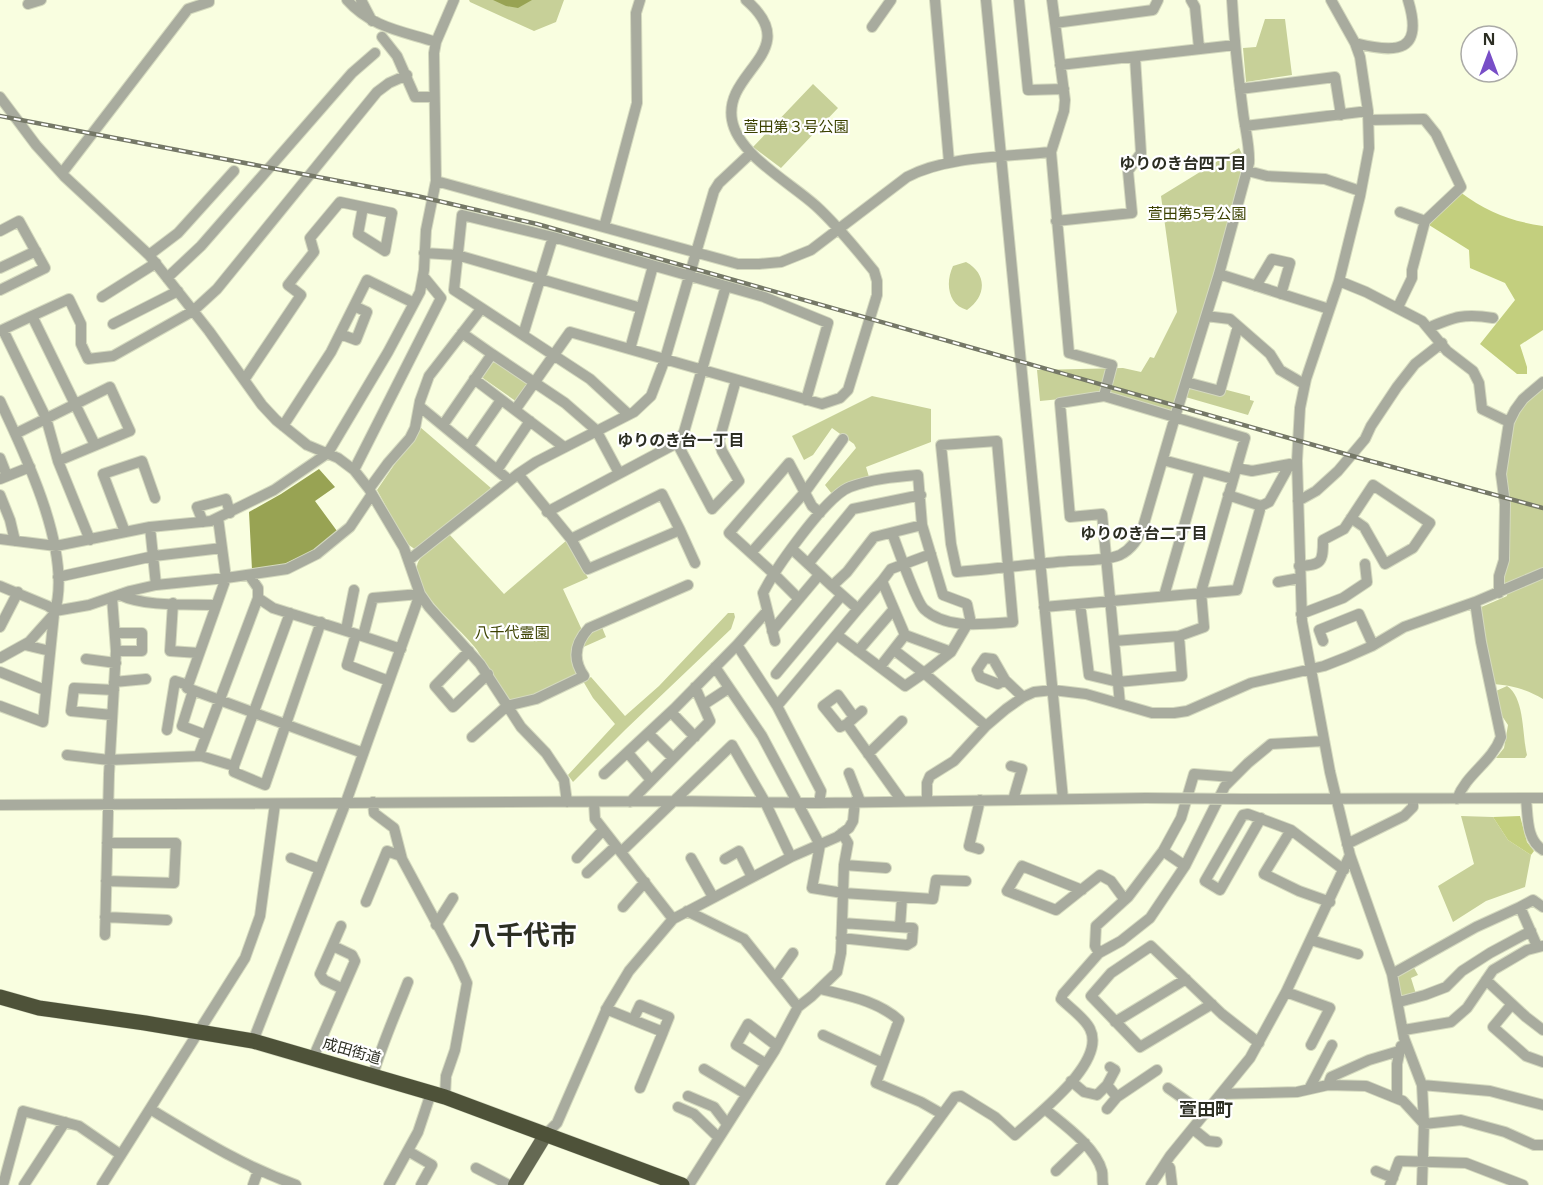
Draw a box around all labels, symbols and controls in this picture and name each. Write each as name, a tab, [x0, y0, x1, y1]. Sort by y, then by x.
north arrow	[1459, 24, 1519, 84]
text: N	[1482, 28, 1496, 50]
park label: 萱田第３号公園	[743, 116, 849, 136]
district label: ゆりのき台四丁目	[1119, 152, 1247, 174]
park label: 萱田第5号公園	[1148, 203, 1246, 223]
district label: ゆりのき台一丁目	[617, 429, 745, 451]
district label: ゆりのき台二丁目	[1080, 522, 1208, 544]
park label: 八千代霊園	[474, 622, 550, 642]
district label: 八千代市	[469, 916, 577, 953]
street label: 成田街道	[321, 1032, 384, 1068]
district label: 萱田町	[1179, 1097, 1233, 1121]

